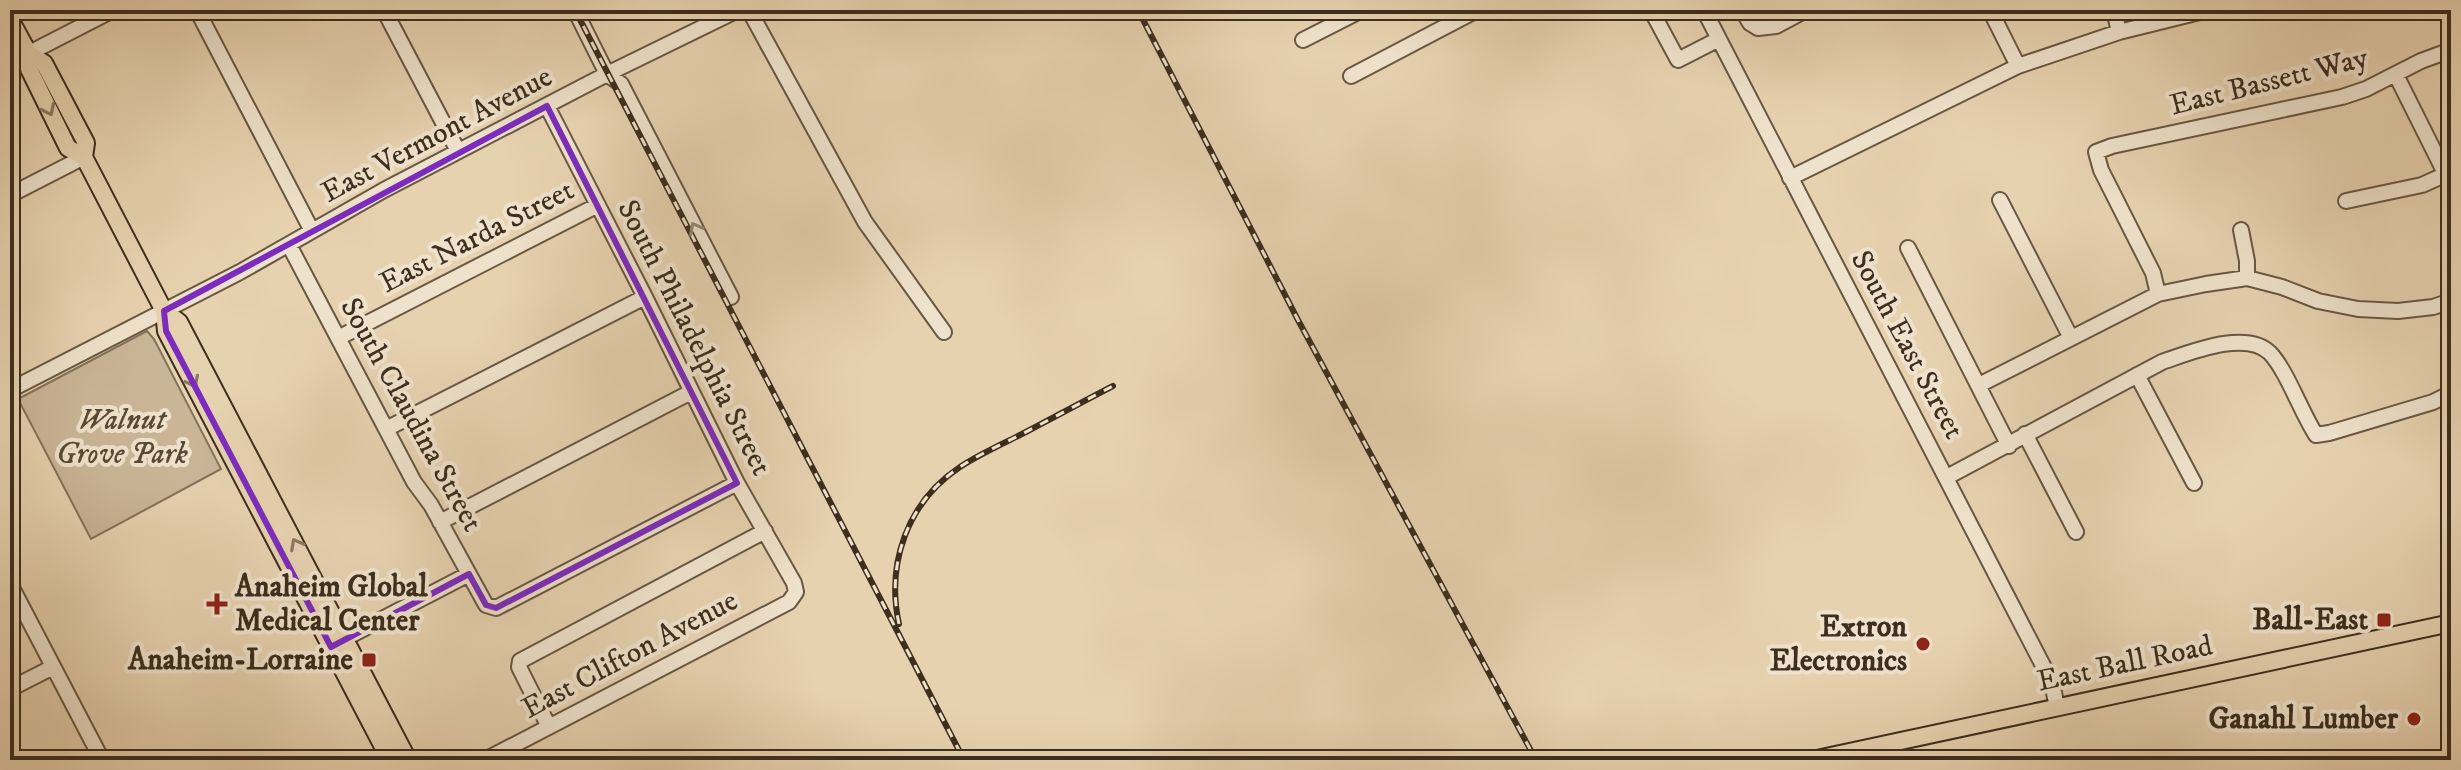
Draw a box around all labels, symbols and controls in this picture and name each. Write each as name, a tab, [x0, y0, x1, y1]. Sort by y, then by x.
street label: East Bassett Way	[2166, 39, 2372, 124]
street label: East Vermont Avenue	[315, 59, 559, 211]
one-way arrow	[39, 101, 55, 116]
street label: East Narda Street	[374, 172, 580, 302]
street label: South Philadelphia Street	[608, 194, 780, 482]
one-way arrow	[690, 221, 705, 236]
street label: South East Street	[1842, 245, 1972, 445]
street label: South Claudina Street	[331, 292, 491, 538]
one-way arrow	[183, 374, 198, 389]
park label: Walnut Grove Park	[56, 402, 188, 473]
one-way arrow	[290, 537, 305, 552]
place label: Anaheim Global Medical Center	[234, 569, 429, 640]
street label: East Clifton Avenue	[516, 583, 744, 727]
marker: Anaheim Global Medical Center	[206, 593, 228, 615]
place label: Ball-East	[2252, 602, 2368, 639]
place label: Extron Electronics	[1770, 609, 1907, 680]
marker: Ball-East	[2375, 611, 2393, 629]
street label: East Ball Road	[2034, 627, 2216, 701]
marker: Extron Electronics	[1914, 635, 1932, 653]
place label: Anaheim-Lorraine	[127, 642, 354, 679]
marker: Anaheim-Lorraine	[360, 651, 378, 669]
place label: Ganahl Lumber	[2209, 701, 2399, 738]
marker: Ganahl Lumber	[2405, 710, 2423, 728]

